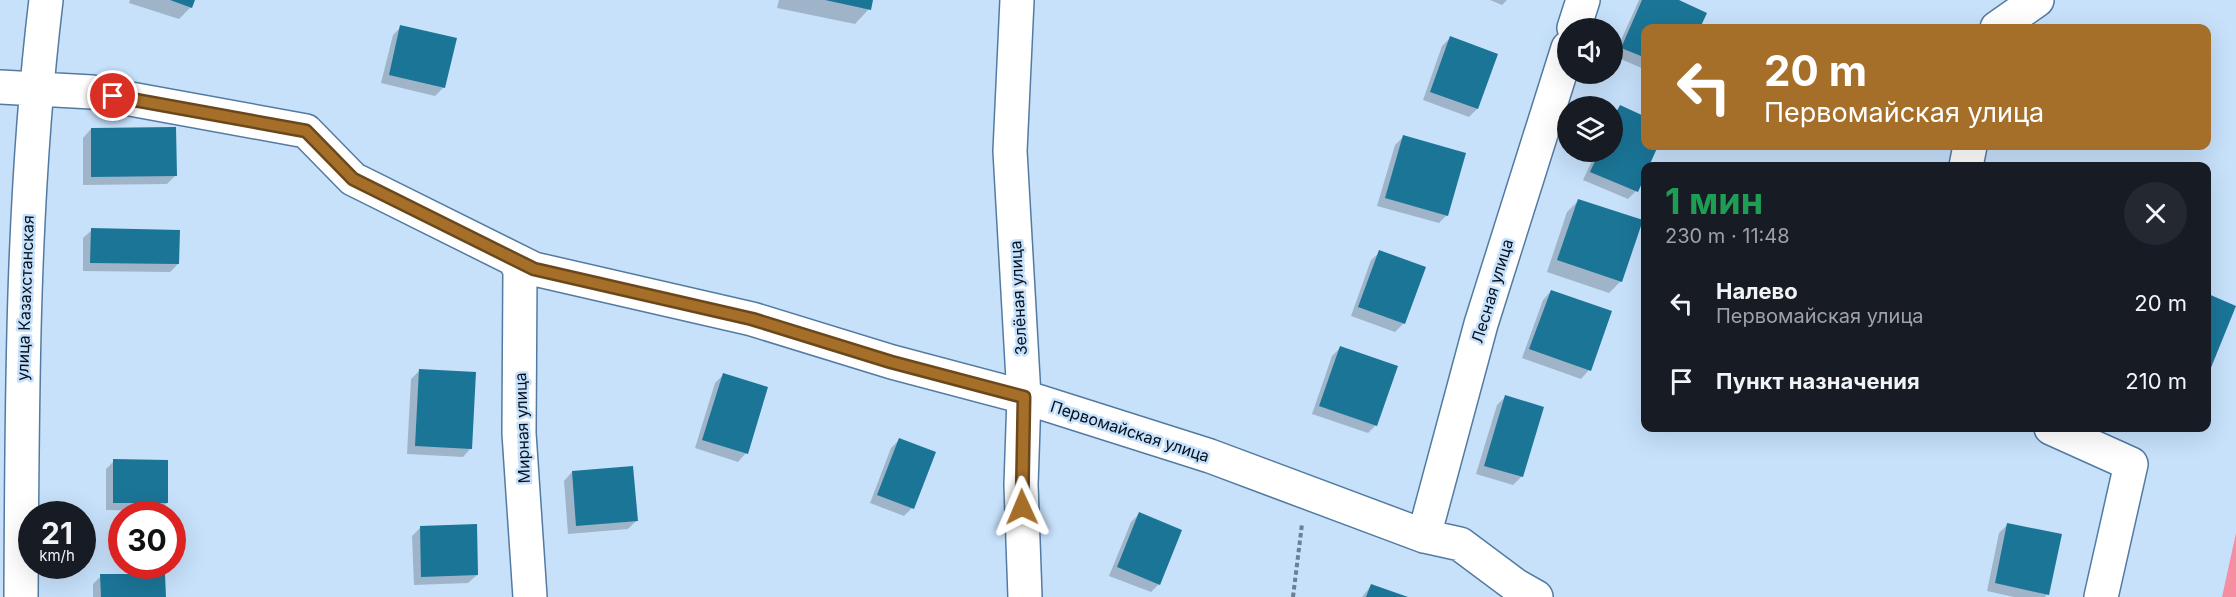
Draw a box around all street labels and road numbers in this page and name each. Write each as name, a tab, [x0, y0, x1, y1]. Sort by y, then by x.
street label: улица Казахстанская	[12, 215, 38, 381]
street label: Лесная улица	[1467, 237, 1517, 345]
street label: Зелёная улица	[1005, 240, 1031, 356]
street label: Мирная улица	[510, 372, 534, 484]
street label: Первомайская улица	[1048, 396, 1212, 466]

